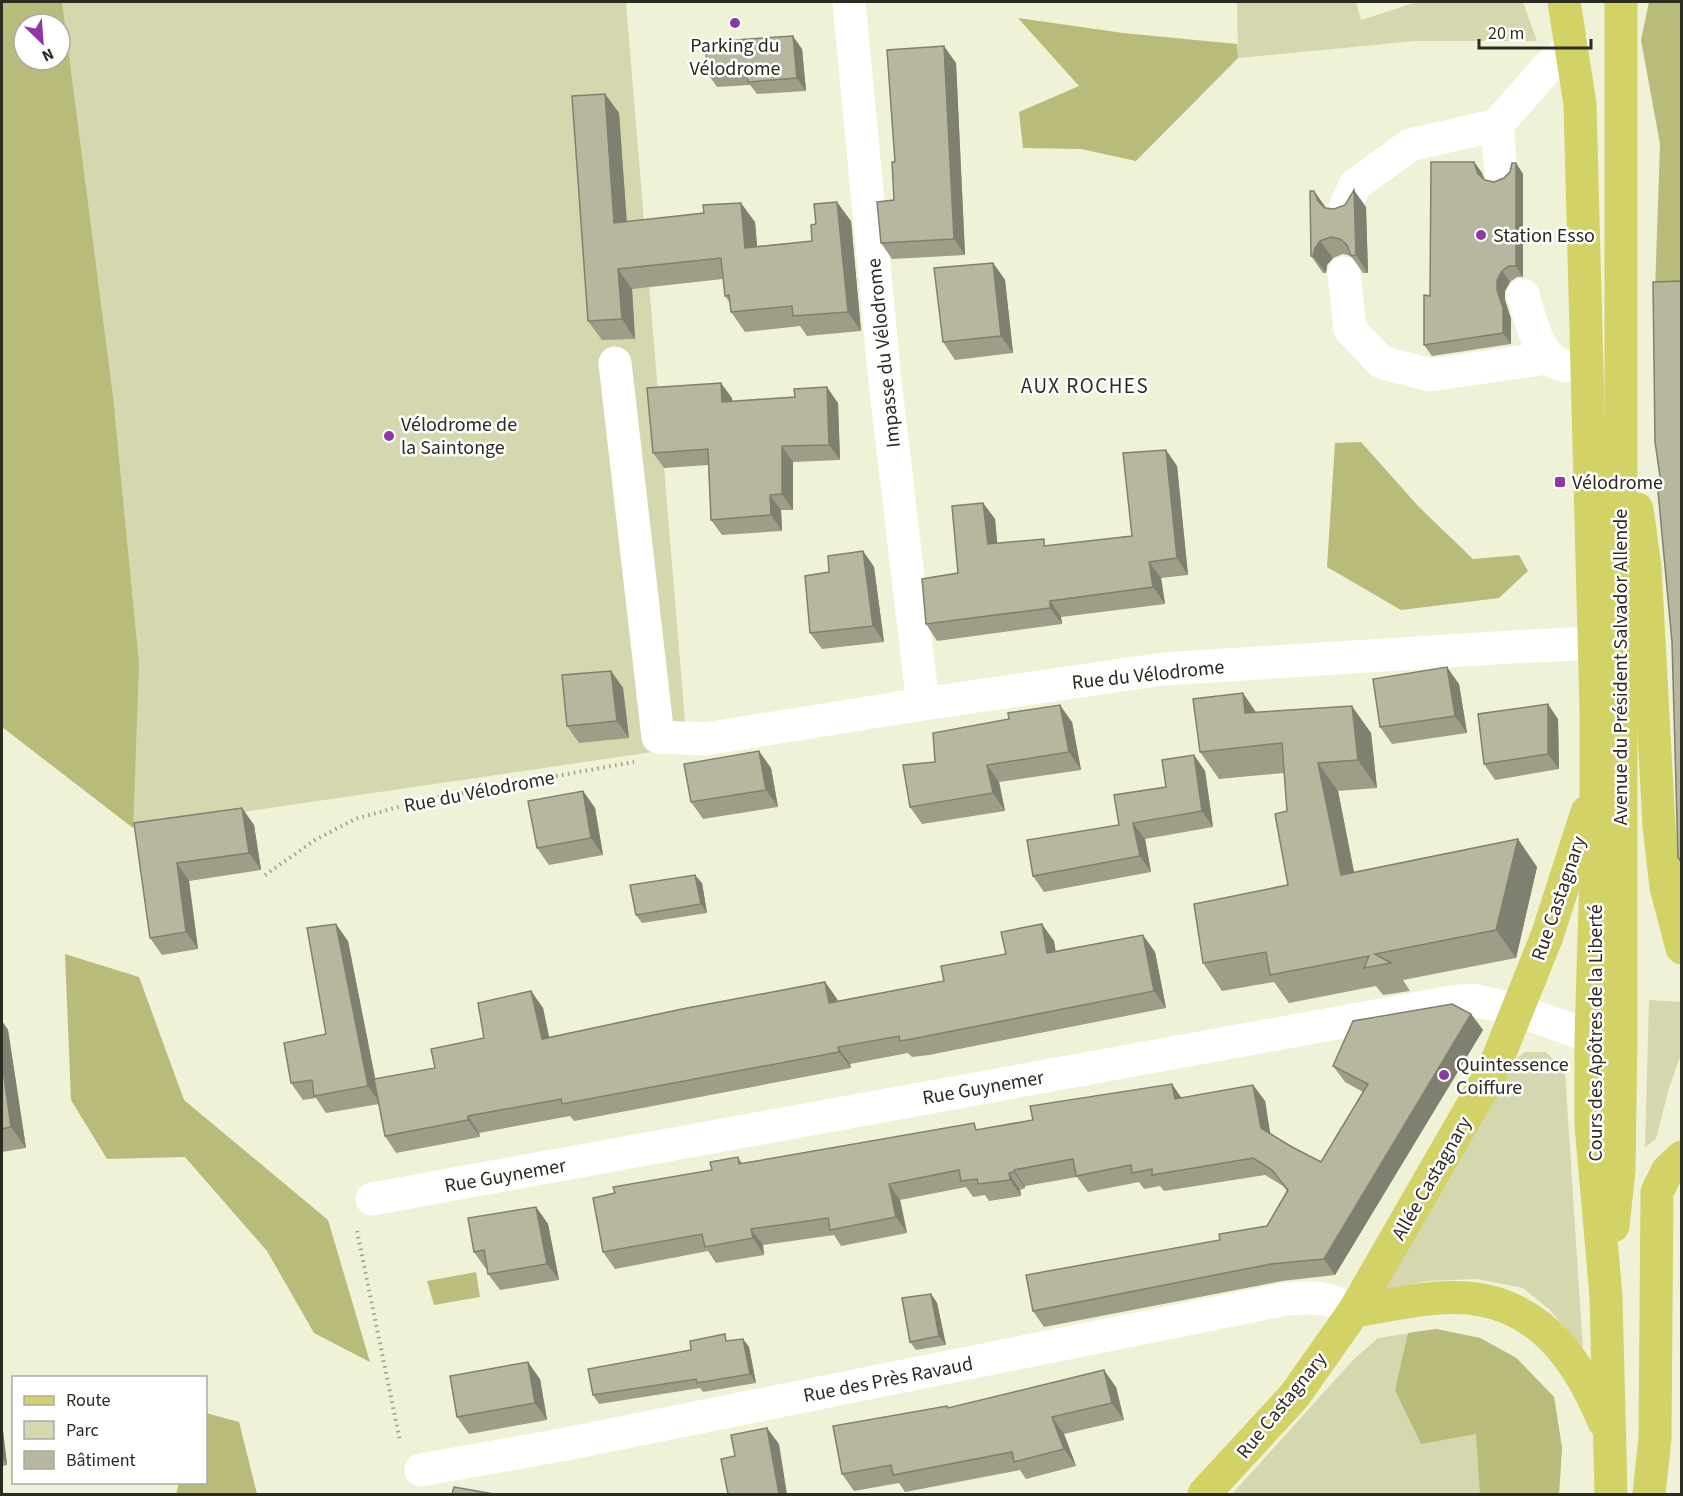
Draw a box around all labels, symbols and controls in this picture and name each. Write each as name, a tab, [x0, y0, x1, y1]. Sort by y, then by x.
north arrow	[12, 12, 72, 72]
scale bar	[1479, 12, 1592, 50]
marker: Parking du Vélodrome	[728, 16, 742, 30]
text: 20 m	[1488, 21, 1524, 46]
place label: Parking du Vélodrome	[689, 32, 781, 83]
text: N	[38, 42, 57, 67]
place label: Station Esso	[1493, 222, 1595, 250]
marker: Station Esso	[1474, 228, 1488, 242]
street label: Impasse du Vélodrome	[860, 257, 908, 449]
district label: AUX ROCHES	[1021, 371, 1149, 401]
place label: Vélodrome de la Saintonge	[401, 411, 517, 462]
marker: Vélodrome de la Saintonge	[382, 429, 396, 443]
place label: Vélodrome	[1572, 469, 1663, 497]
marker: Vélodrome	[1553, 475, 1567, 489]
street label: Avenue du Président Salvador Allende	[1607, 509, 1635, 825]
street label: Rue du Vélodrome	[1070, 653, 1226, 697]
street label: Rue du Vélodrome	[401, 764, 557, 820]
street label: Rue Castagnary	[1525, 832, 1594, 964]
street label: Cours des Apôtres de la Liberté	[1582, 904, 1610, 1162]
place label: Quintessence Coiffure	[1456, 1051, 1569, 1102]
street label: Rue Guynemer	[920, 1064, 1046, 1112]
marker: Quintessence Coiffure	[1437, 1068, 1451, 1082]
street label: Allée Castagnary	[1385, 1111, 1479, 1246]
street label: Rue Guynemer	[442, 1152, 568, 1200]
street label: Rue Castagnary	[1230, 1346, 1334, 1465]
street label: Rue des Près Ravaud	[801, 1350, 975, 1410]
legend	[12, 1376, 207, 1484]
text: Route	[66, 1388, 110, 1413]
text: Parc	[66, 1418, 99, 1443]
text: Bâtiment	[66, 1448, 136, 1473]

